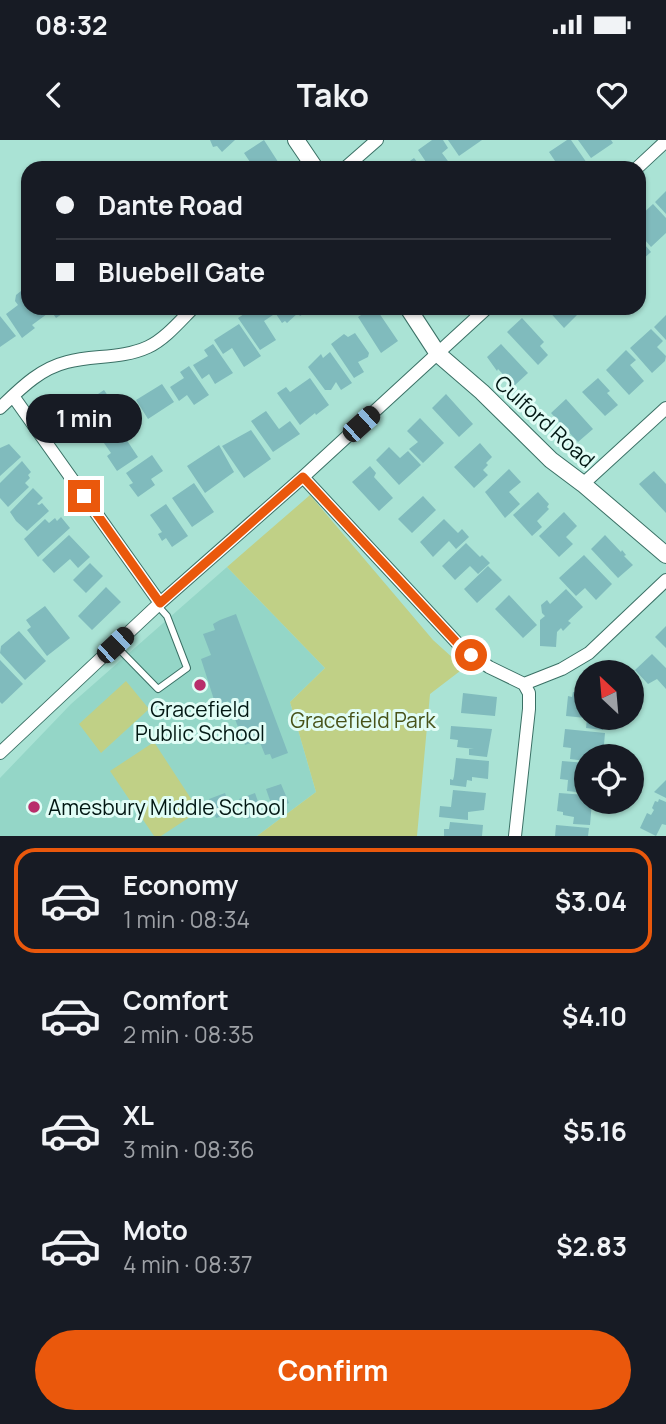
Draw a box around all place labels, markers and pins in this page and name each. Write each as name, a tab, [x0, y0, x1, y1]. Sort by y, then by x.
marker: Gracefield Public School	[192, 677, 208, 693]
place label: Gracefield Public School	[135, 695, 265, 747]
place label: Amesbury Middle School	[48, 793, 286, 821]
marker: Amesbury Middle School	[26, 799, 42, 815]

